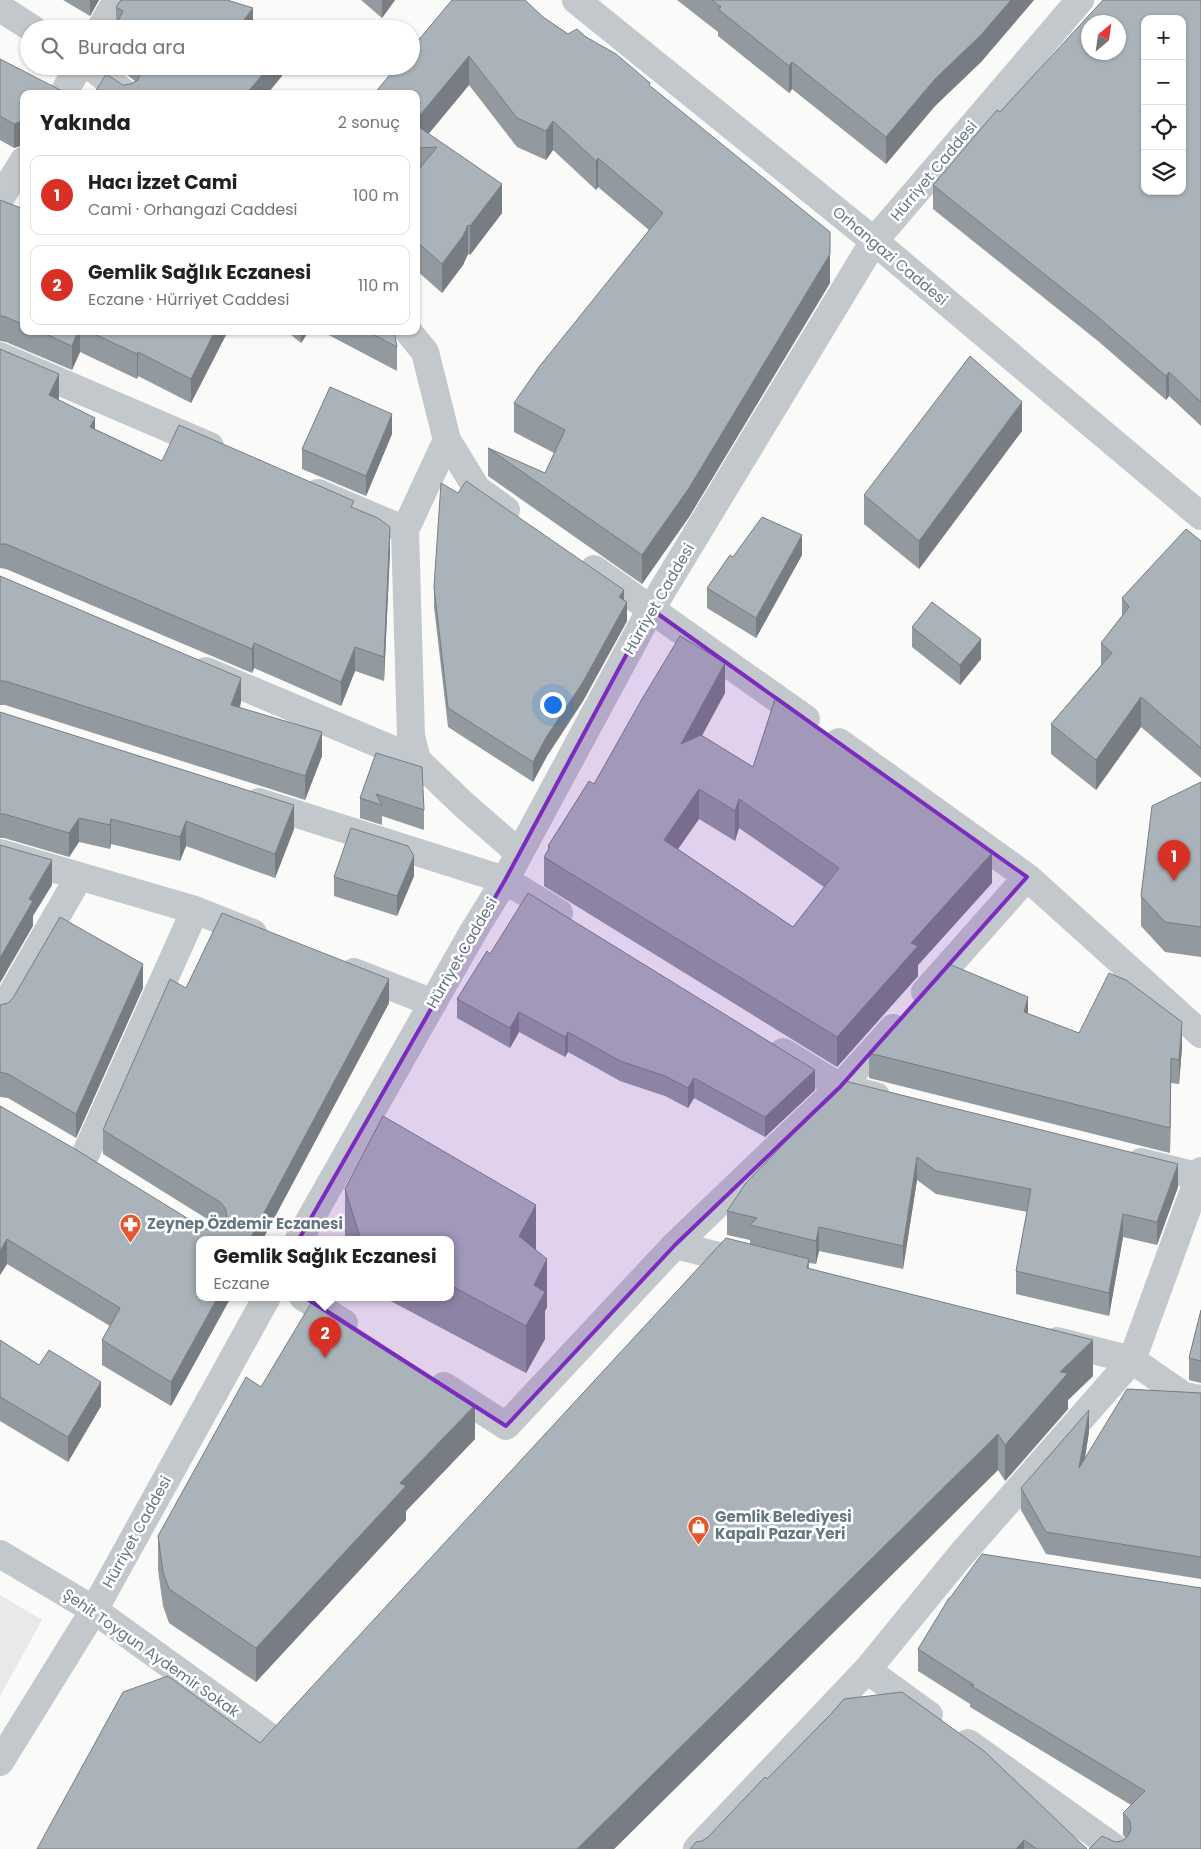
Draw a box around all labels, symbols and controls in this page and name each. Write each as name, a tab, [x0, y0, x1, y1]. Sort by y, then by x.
north arrow	[1081, 15, 1126, 60]
map controls	[1141, 15, 1186, 195]
button: +	[1141, 15, 1186, 60]
search box	[20, 20, 420, 75]
icon: search	[38, 34, 66, 62]
text: Burada ara	[78, 34, 185, 61]
button: −	[1141, 60, 1186, 105]
button: locate	[1141, 105, 1186, 150]
text: Yakında	[40, 108, 131, 137]
text: 2 sonuç	[338, 111, 400, 134]
street label: Hürriyet Caddesi	[885, 116, 982, 225]
button: layers	[1141, 150, 1186, 195]
text: Hacı İzzet Cami	[88, 169, 237, 196]
text: 1	[54, 184, 60, 207]
text: 100 m	[353, 184, 399, 207]
text: Cami · Orhangazi Caddesi	[88, 198, 298, 221]
street label: Orhangazi Caddesi	[828, 201, 952, 310]
text: Gemlik Sağlık Eczanesi	[88, 259, 311, 286]
text: 2	[52, 274, 62, 297]
text: 110 m	[358, 274, 399, 297]
text: Eczane · Hürriyet Caddesi	[88, 288, 289, 311]
street label: Hürriyet Caddesi	[618, 539, 699, 658]
your location	[540, 692, 566, 718]
pin: 1	[1158, 840, 1190, 881]
street label: Hürriyet Caddesi	[421, 893, 502, 1012]
pharmacy icon: Zeynep Özdemir Eczanesi	[119, 1212, 143, 1243]
place label: Zeynep Özdemir Eczanesi	[147, 1213, 343, 1234]
popup	[196, 1236, 454, 1301]
text: Gemlik Sağlık Eczanesi	[213, 1243, 437, 1270]
text: Eczane	[213, 1272, 270, 1295]
pin: 2	[309, 1317, 341, 1358]
street label: Hürriyet Caddesi	[97, 1472, 176, 1591]
place label: Gemlik Belediyesi Kapalı Pazar Yeri	[715, 1506, 852, 1544]
shop icon: Gemlik Belediyesi Kapalı Pazar Yeri	[687, 1514, 711, 1545]
street label: Şehit Toygun Aydemir Sokak	[59, 1583, 244, 1722]

